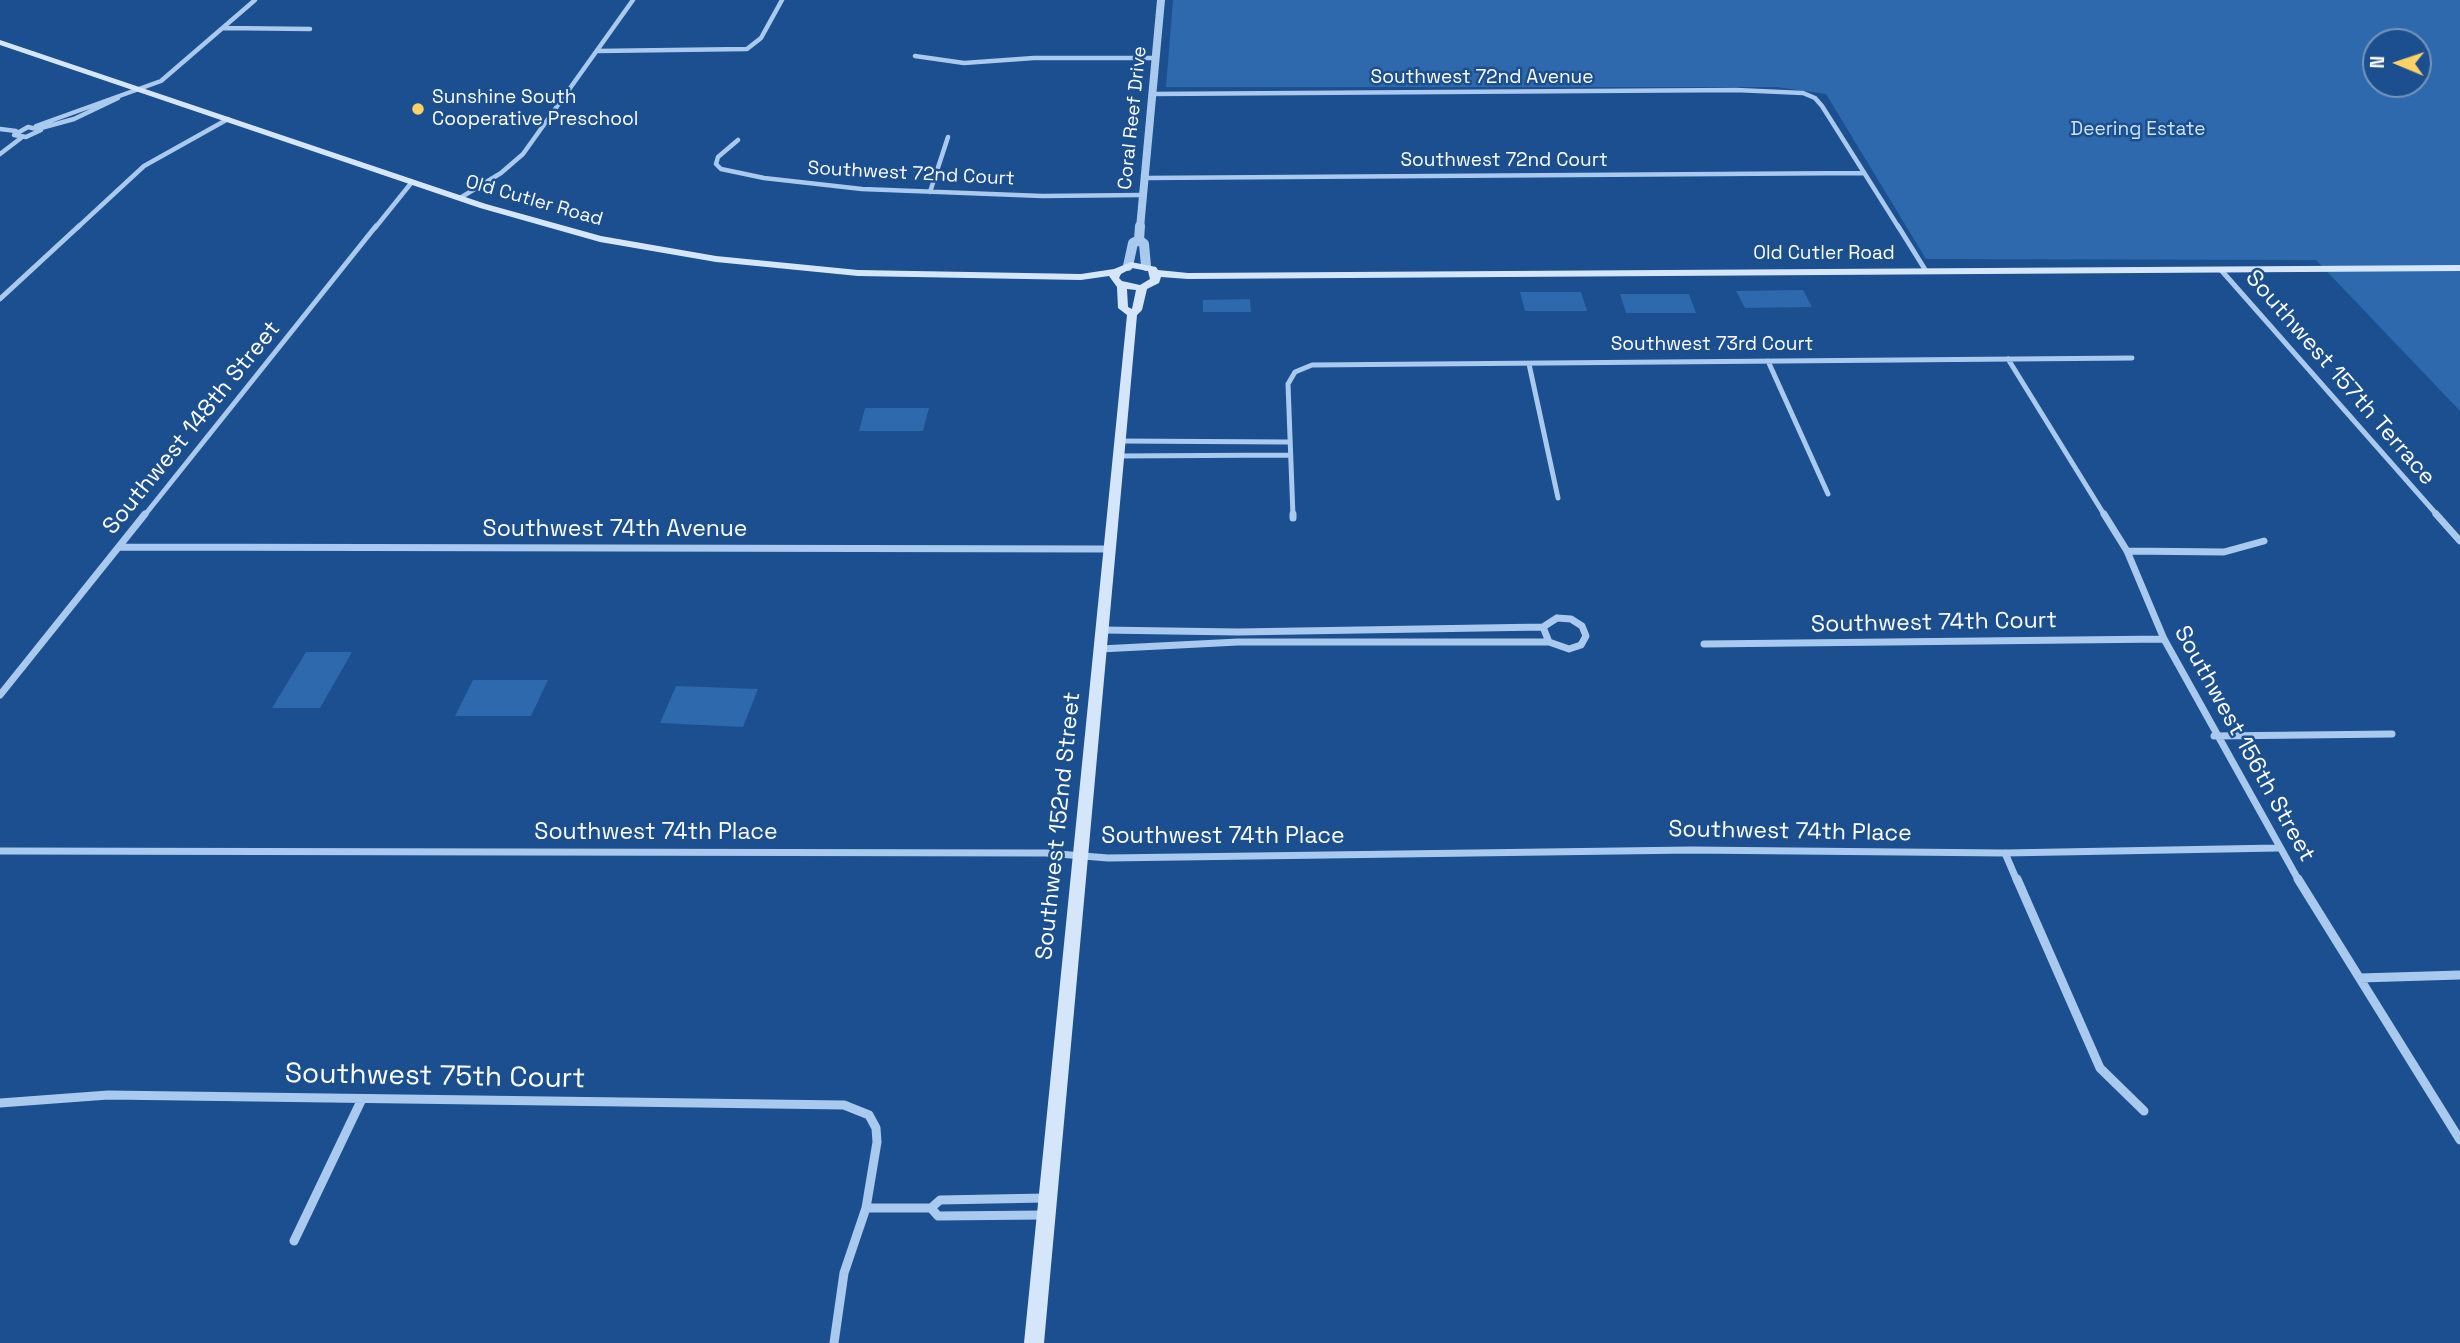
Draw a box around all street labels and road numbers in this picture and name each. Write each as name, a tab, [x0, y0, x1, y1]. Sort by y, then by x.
street label: Coral Reef Drive	[1114, 45, 1152, 191]
street label: Southwest 72nd Avenue	[1371, 67, 1593, 89]
street label: Southwest 72nd Court	[1400, 150, 1608, 172]
street label: Southwest 72nd Court	[807, 157, 1015, 191]
street label: Old Cutler Road	[463, 171, 605, 231]
street label: Old Cutler Road	[1753, 243, 1895, 265]
street label: Southwest 157th Terrace	[2239, 265, 2441, 491]
street label: Southwest 148th Street	[97, 316, 287, 540]
street label: Southwest 73rd Court	[1611, 334, 1813, 356]
street label: Southwest 74th Avenue	[483, 516, 747, 544]
street label: Southwest 74th Court	[1811, 607, 2057, 639]
street label: Southwest 156th Street	[2168, 621, 2320, 867]
street label: Southwest 152nd Street	[1031, 691, 1087, 961]
street label: Southwest 74th Place	[1668, 816, 1912, 848]
street label: Southwest 74th Place	[534, 819, 778, 847]
street label: Southwest 74th Place	[1101, 823, 1345, 851]
street label: Southwest 75th Court	[285, 1058, 585, 1096]

